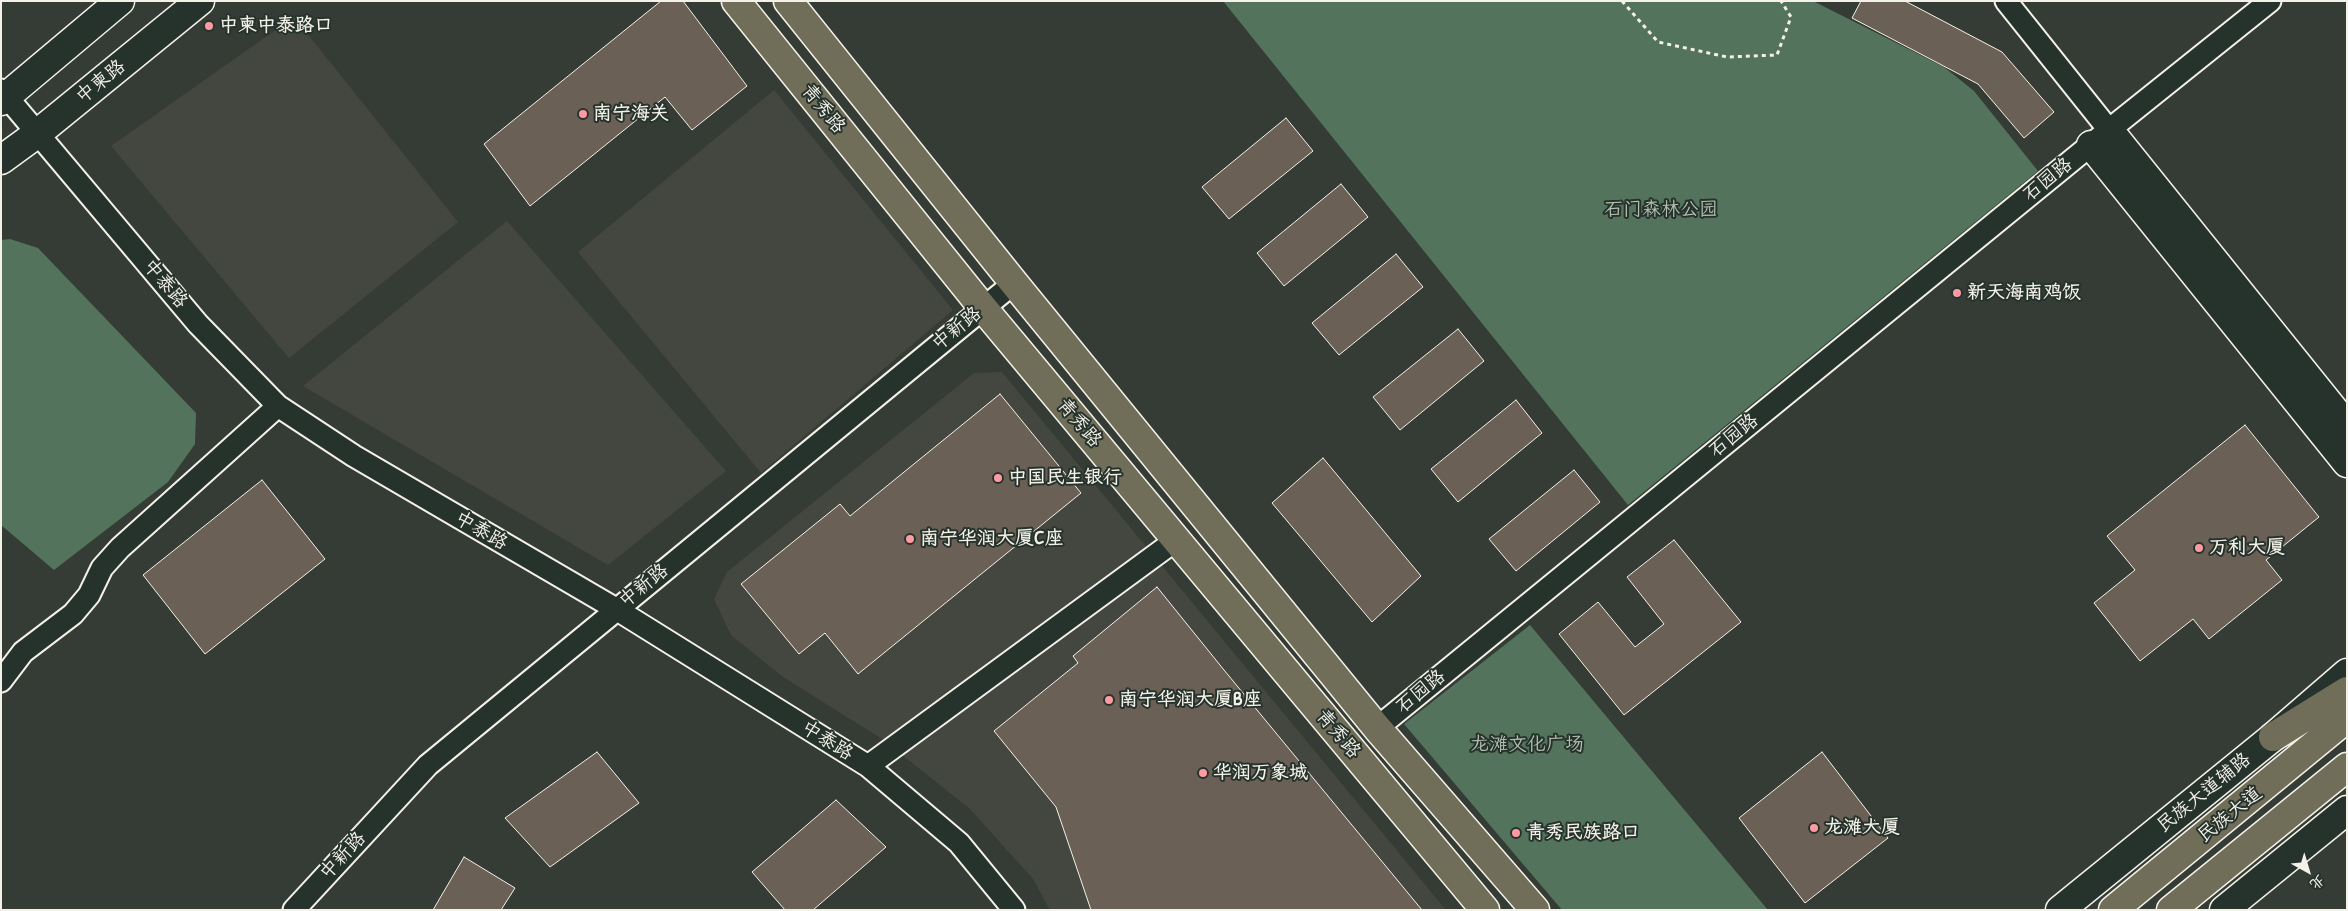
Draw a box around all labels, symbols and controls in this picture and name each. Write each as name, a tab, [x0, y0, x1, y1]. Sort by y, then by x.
place label: 中柬中泰路口	[219, 15, 333, 37]
marker: 中柬中泰路口	[203, 20, 215, 32]
street label: 中柬路	[72, 55, 130, 109]
street label: 青秀路	[796, 80, 850, 138]
place label: 南宁海关	[593, 103, 669, 125]
marker: 南宁海关	[577, 108, 589, 120]
street label: 石园路	[2019, 153, 2077, 207]
park label: 石门森林公园	[1604, 199, 1718, 221]
street label: 中泰路	[138, 255, 192, 313]
place label: 新天海南鸡饭	[1967, 282, 2081, 304]
marker: 新天海南鸡饭	[1951, 287, 1963, 299]
street label: 中新路	[928, 302, 986, 356]
street label: 青秀路	[1052, 394, 1106, 452]
street label: 石园路	[1705, 409, 1763, 463]
place label: 中国民生银行	[1008, 467, 1122, 489]
marker: 中国民生银行	[992, 472, 1004, 484]
street label: 中泰路	[451, 507, 511, 555]
place label: 南宁华润大厦C座	[920, 528, 1063, 550]
marker: 南宁华润大厦C座	[904, 533, 916, 545]
place label: 万利大厦	[2209, 537, 2285, 559]
marker: 万利大厦	[2193, 542, 2205, 554]
street label: 中新路	[615, 559, 673, 613]
street label: 石园路	[1392, 665, 1450, 719]
place label: 南宁华润大厦B座	[1119, 689, 1262, 711]
marker: 南宁华润大厦B座	[1103, 694, 1115, 706]
street label: 青秀路	[1311, 705, 1365, 763]
street label: 中泰路	[797, 716, 857, 766]
park label: 龙滩文化广场	[1470, 734, 1584, 756]
street label: 民族大道辅路	[2153, 748, 2255, 838]
place label: 华润万象城	[1213, 762, 1308, 784]
marker: 华润万象城	[1197, 767, 1209, 779]
street label: 民族大道	[2193, 782, 2267, 848]
place label: 龙滩大厦	[1824, 817, 1900, 839]
place label: 青秀民族路口	[1526, 822, 1640, 844]
marker: 龙滩大厦	[1808, 822, 1820, 834]
street label: 中新路	[315, 827, 371, 885]
marker: 青秀民族路口	[1510, 827, 1522, 839]
north arrow	[2283, 846, 2333, 896]
text: 北	[2306, 871, 2329, 895]

